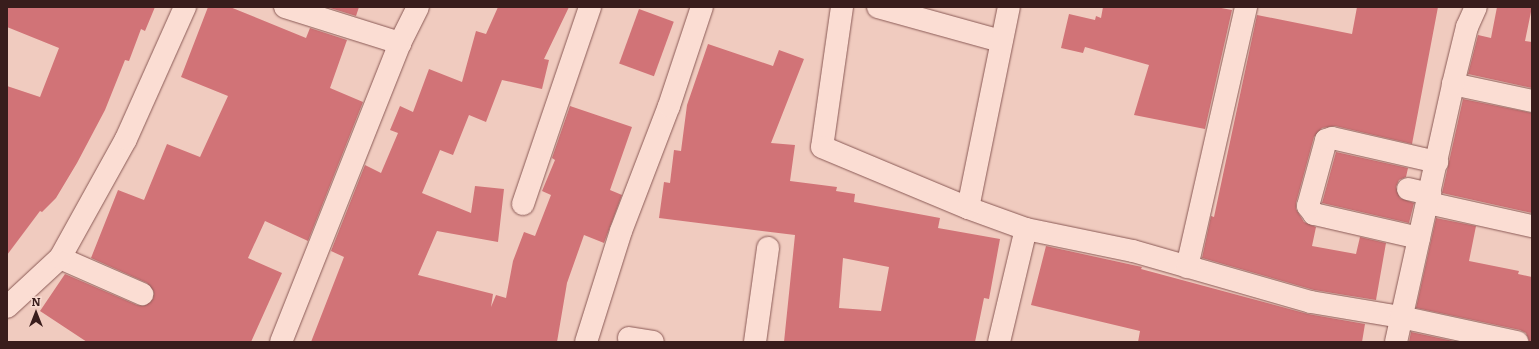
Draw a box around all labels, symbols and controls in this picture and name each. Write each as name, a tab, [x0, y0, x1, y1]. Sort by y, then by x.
north arrow	[16, 293, 56, 333]
text: N	[31, 293, 41, 309]

